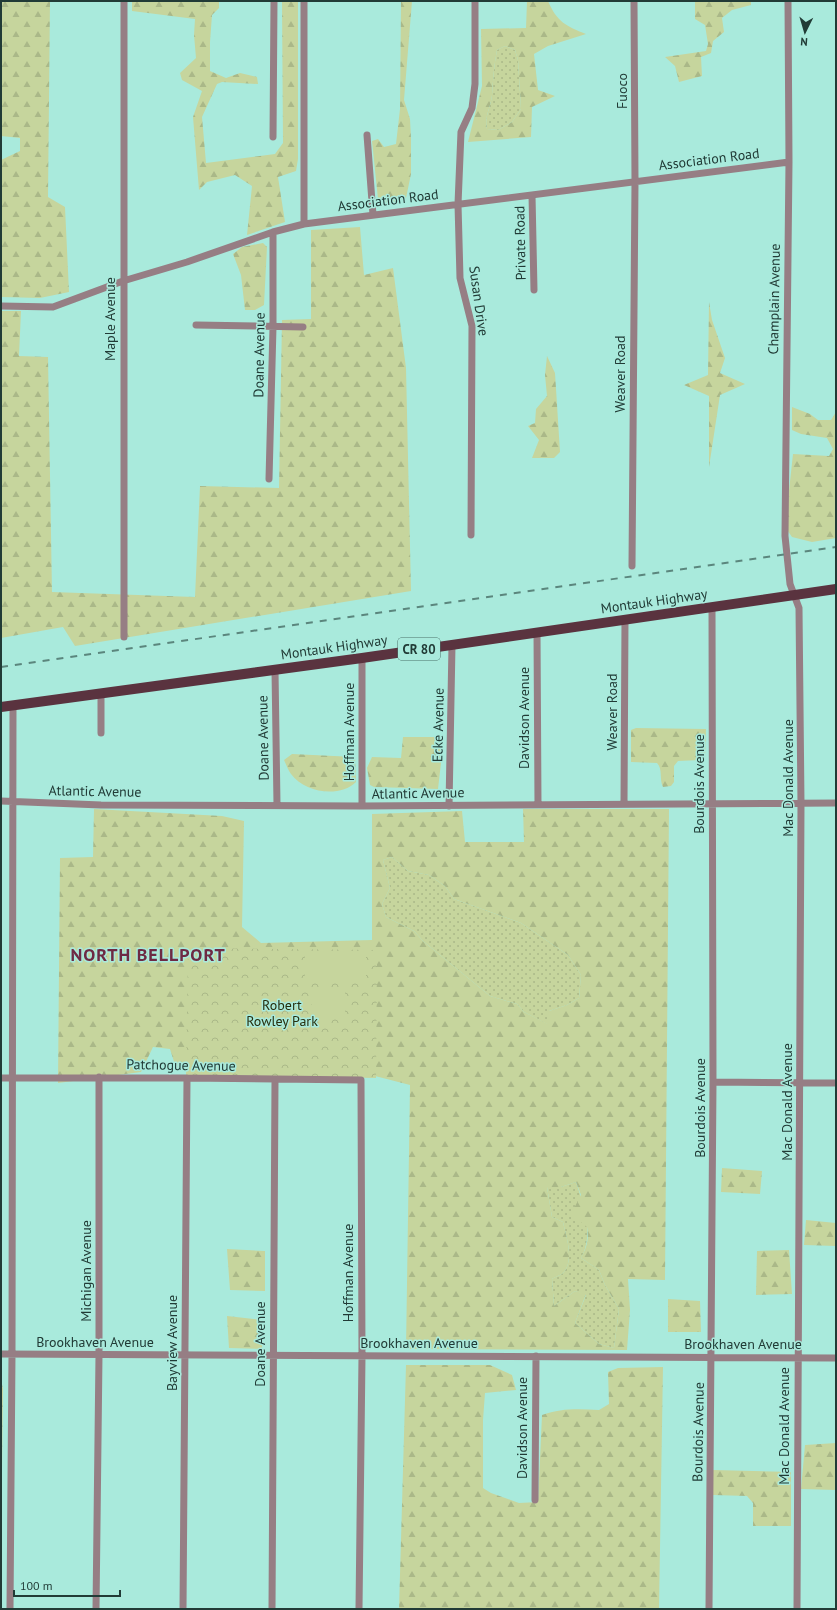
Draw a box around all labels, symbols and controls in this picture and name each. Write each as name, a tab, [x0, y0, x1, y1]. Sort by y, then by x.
north arrow	[785, 12, 825, 52]
text: N	[800, 35, 808, 49]
street label: Fuoco	[613, 73, 631, 109]
street label: Association Road	[658, 144, 760, 174]
street label: Association Road	[337, 185, 439, 215]
street label: Private Road	[510, 206, 530, 280]
street label: Champlain Avenue	[764, 243, 784, 355]
street label: Susan Drive	[465, 265, 493, 337]
street label: Maple Avenue	[101, 277, 119, 361]
street label: Doane Avenue	[249, 312, 269, 398]
street label: Weaver Road	[611, 336, 629, 412]
street label: Montauk Highway	[599, 585, 709, 617]
street label: Montauk Highway	[279, 631, 389, 663]
road number: CR 80	[398, 638, 440, 660]
street label: Davidson Avenue	[515, 667, 533, 769]
street label: Weaver Road	[603, 674, 621, 750]
street label: Hoffman Avenue	[340, 683, 358, 781]
street label: Ecke Avenue	[428, 688, 448, 762]
street label: Doane Avenue	[253, 695, 273, 781]
street label: Mac Donald Avenue	[779, 719, 797, 837]
street label: Bourdois Avenue	[690, 734, 708, 834]
street label: Atlantic Avenue	[48, 781, 142, 801]
street label: Atlantic Avenue	[371, 783, 465, 803]
district label: NORTH BELLPORT	[70, 943, 226, 966]
park label: Robert Rowley Park	[246, 996, 318, 1030]
street label: Mac Donald Avenue	[778, 1043, 796, 1161]
street label: Patchogue Avenue	[126, 1055, 236, 1075]
street label: Bourdois Avenue	[691, 1058, 709, 1158]
street label: Michigan Avenue	[77, 1220, 95, 1322]
street label: Hoffman Avenue	[339, 1224, 357, 1322]
street label: Bayview Avenue	[163, 1295, 181, 1391]
street label: Doane Avenue	[251, 1301, 269, 1387]
street label: Brookhaven Avenue	[36, 1333, 154, 1351]
street label: Brookhaven Avenue	[360, 1334, 478, 1352]
street label: Brookhaven Avenue	[684, 1335, 802, 1353]
street label: Mac Donald Avenue	[775, 1367, 793, 1485]
street label: Davidson Avenue	[513, 1377, 531, 1479]
street label: Bourdois Avenue	[688, 1382, 708, 1482]
scale bar	[14, 1572, 120, 1598]
text: 100 m	[20, 1578, 53, 1593]

